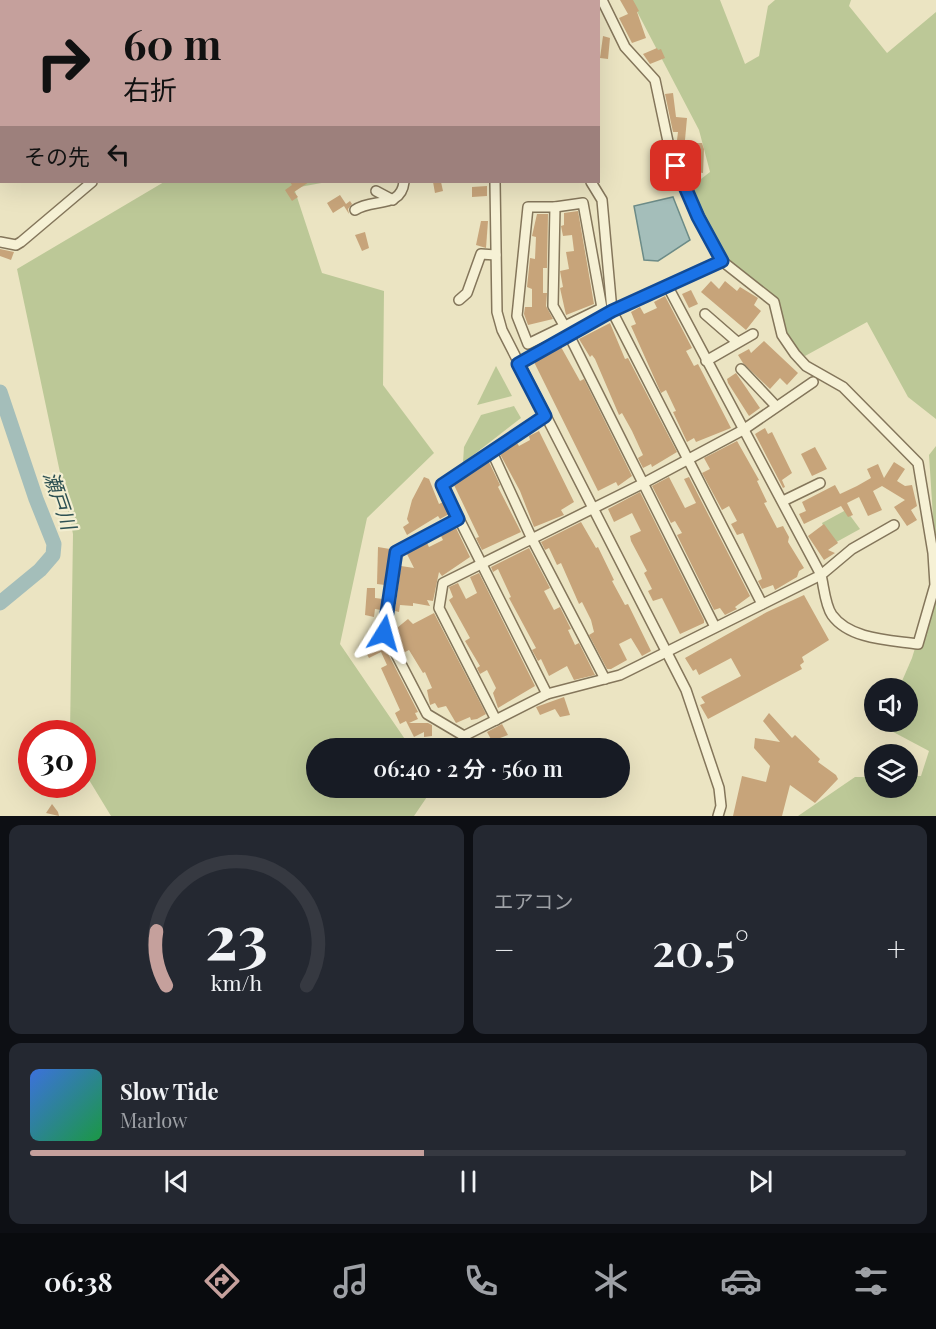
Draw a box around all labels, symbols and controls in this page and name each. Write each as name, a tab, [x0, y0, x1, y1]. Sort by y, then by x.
text: 60 m	[123, 15, 221, 71]
icon: right	[24, 24, 102, 102]
text: 右折	[123, 71, 177, 107]
icon: left	[102, 138, 135, 171]
pin	[650, 140, 701, 191]
text: その先	[24, 141, 90, 171]
icon: arrive	[659, 149, 692, 182]
water label: 瀬戸川	[38, 467, 84, 535]
position arrow	[352, 601, 416, 665]
map controls	[864, 678, 918, 798]
button: sound	[864, 678, 918, 732]
speed limit sign: 30	[18, 720, 96, 798]
button: layers	[864, 744, 918, 798]
text: 06:40 · 2 分 · 560 m	[373, 753, 563, 783]
text: エアコン	[494, 887, 574, 914]
text: 23	[205, 892, 268, 976]
text: 20.5°	[652, 918, 749, 978]
text: −	[494, 926, 515, 970]
text: +	[887, 926, 906, 970]
text: km/h	[211, 969, 262, 997]
text: Slow Tide	[120, 1076, 219, 1106]
text: Marlow	[120, 1106, 188, 1133]
icon: previous	[160, 1165, 193, 1198]
icon: pause	[452, 1165, 485, 1198]
icon: next	[744, 1165, 777, 1198]
icon: directions	[201, 1260, 243, 1302]
icon: music	[330, 1260, 372, 1302]
icon: phone	[460, 1260, 502, 1302]
icon: climate	[590, 1260, 632, 1302]
icon: car	[720, 1260, 762, 1302]
icon: filters	[850, 1260, 892, 1302]
text: 06:38	[44, 1263, 113, 1299]

